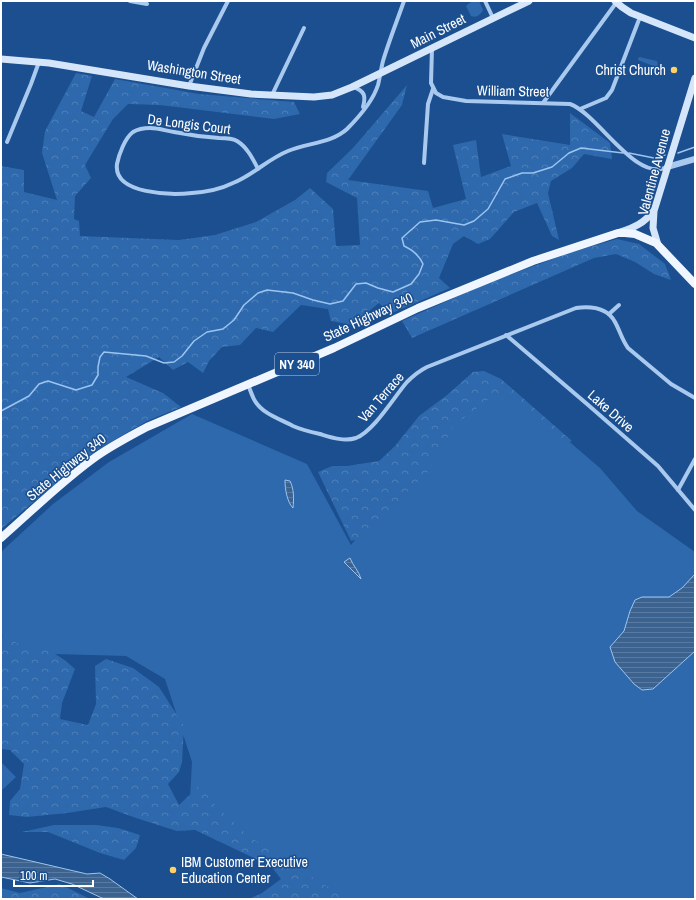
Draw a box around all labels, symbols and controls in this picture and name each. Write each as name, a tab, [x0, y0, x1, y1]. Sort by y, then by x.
street label: Main Street	[407, 10, 469, 52]
street label: Washington Street	[146, 56, 242, 88]
place label: Christ Church	[595, 61, 666, 79]
marker: Christ Church	[669, 65, 679, 75]
street label: William Street	[477, 81, 549, 101]
street label: De Longis Court	[146, 110, 232, 138]
street label: Valentine Avenue	[634, 127, 674, 217]
street label: State Highway 340	[320, 288, 416, 346]
road number: NY 340	[275, 353, 319, 375]
street label: Van Terrace	[354, 368, 408, 426]
street label: Lake Drive	[584, 386, 638, 436]
street label: State Highway 340	[23, 429, 109, 505]
place label: IBM Customer Executive Education Center	[181, 853, 308, 887]
scale bar	[14, 862, 93, 888]
marker: IBM Customer Executive Education Center	[168, 865, 178, 875]
text: 100 m	[20, 868, 47, 884]

